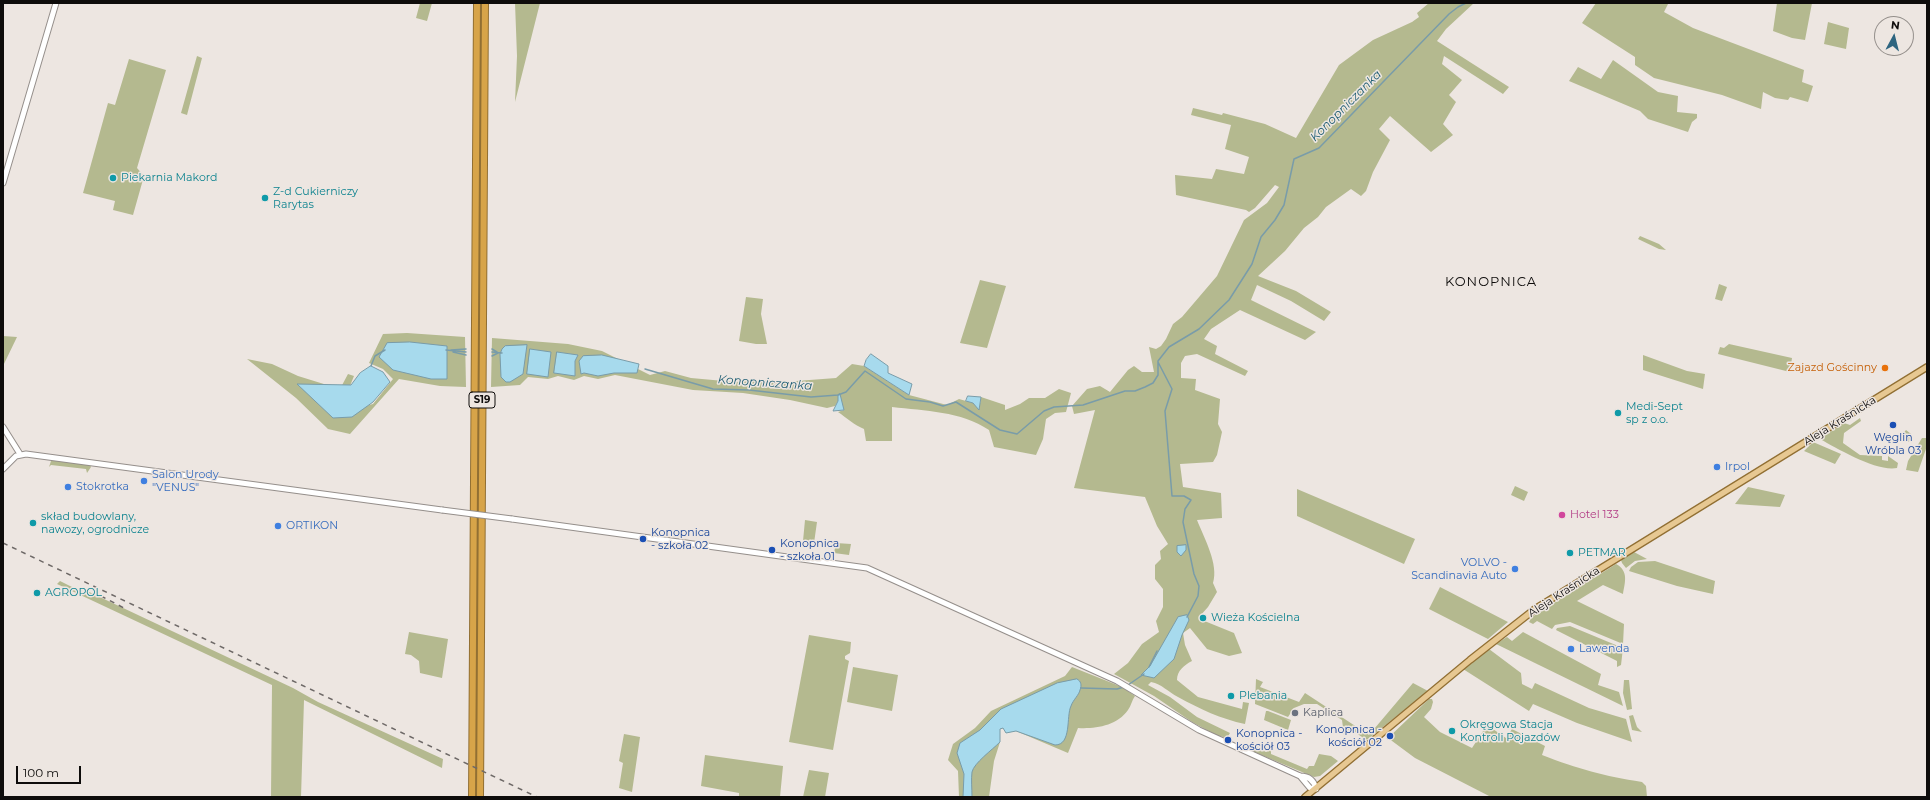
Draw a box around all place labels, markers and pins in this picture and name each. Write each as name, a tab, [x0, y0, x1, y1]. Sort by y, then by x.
place label: Piekarnia Makord	[121, 171, 218, 185]
marker: Piekarnia Makord	[108, 173, 118, 183]
place label: Z-d Cukierniczy Rarytas	[273, 185, 358, 211]
marker: Z-d Cukierniczy Rarytas	[260, 193, 270, 203]
place label: Zajazd Gościnny	[1788, 361, 1877, 375]
marker: Zajazd Gościnny	[1880, 363, 1890, 373]
place label: Medi-Sept sp z o.o.	[1626, 400, 1683, 426]
marker: Medi-Sept sp z o.o.	[1613, 408, 1623, 418]
marker: Węglin Wróbla 03	[1888, 420, 1898, 430]
place label: Węglin Wróbla 03	[1865, 431, 1921, 457]
place label: Irpol	[1725, 460, 1750, 474]
marker: Irpol	[1712, 462, 1722, 472]
place label: Salon Urody "VENUS"	[152, 468, 219, 494]
marker: Salon Urody "VENUS"	[139, 476, 149, 486]
place label: Stokrotka	[76, 480, 129, 494]
marker: Stokrotka	[63, 482, 73, 492]
place label: Hotel 133	[1570, 508, 1619, 522]
place label: skład budowlany, nawozy, ogrodnicze	[41, 510, 149, 536]
marker: Hotel 133	[1557, 510, 1567, 520]
marker: skład budowlany, nawozy, ogrodnicze	[28, 518, 38, 528]
place label: ORTIKON	[286, 519, 338, 533]
marker: ORTIKON	[273, 521, 283, 531]
place label: Konopnica - szkoła 02	[651, 526, 710, 552]
marker: Konopnica - szkoła 02	[638, 534, 648, 544]
place label: Konopnica - szkoła 01	[780, 537, 839, 563]
marker: Konopnica - szkoła 01	[767, 545, 777, 555]
place label: PETMAR	[1578, 546, 1626, 560]
marker: PETMAR	[1565, 548, 1575, 558]
place label: VOLVO - Scandinavia Auto	[1411, 556, 1507, 582]
marker: VOLVO - Scandinavia Auto	[1510, 564, 1520, 574]
place label: AGROPOL	[45, 586, 102, 600]
marker: AGROPOL	[32, 588, 42, 598]
place label: Wieża Kościelna	[1211, 611, 1300, 625]
marker: Wieża Kościelna	[1198, 613, 1208, 623]
place label: Lawenda	[1579, 642, 1629, 656]
marker: Lawenda	[1566, 644, 1576, 654]
place label: Plebania	[1239, 689, 1287, 703]
marker: Plebania	[1226, 691, 1236, 701]
place label: Kaplica	[1303, 706, 1343, 720]
marker: Kaplica	[1290, 708, 1300, 718]
place label: Okręgowa Stacja Kontroli Pojazdów	[1460, 718, 1560, 744]
place label: Konopnica - kościół 02	[1316, 723, 1382, 749]
marker: Okręgowa Stacja Kontroli Pojazdów	[1447, 726, 1457, 736]
place label: Konopnica - kościół 03	[1236, 727, 1302, 753]
marker: Konopnica - kościół 02	[1385, 731, 1395, 741]
marker: Konopnica - kościół 03	[1223, 735, 1233, 745]

